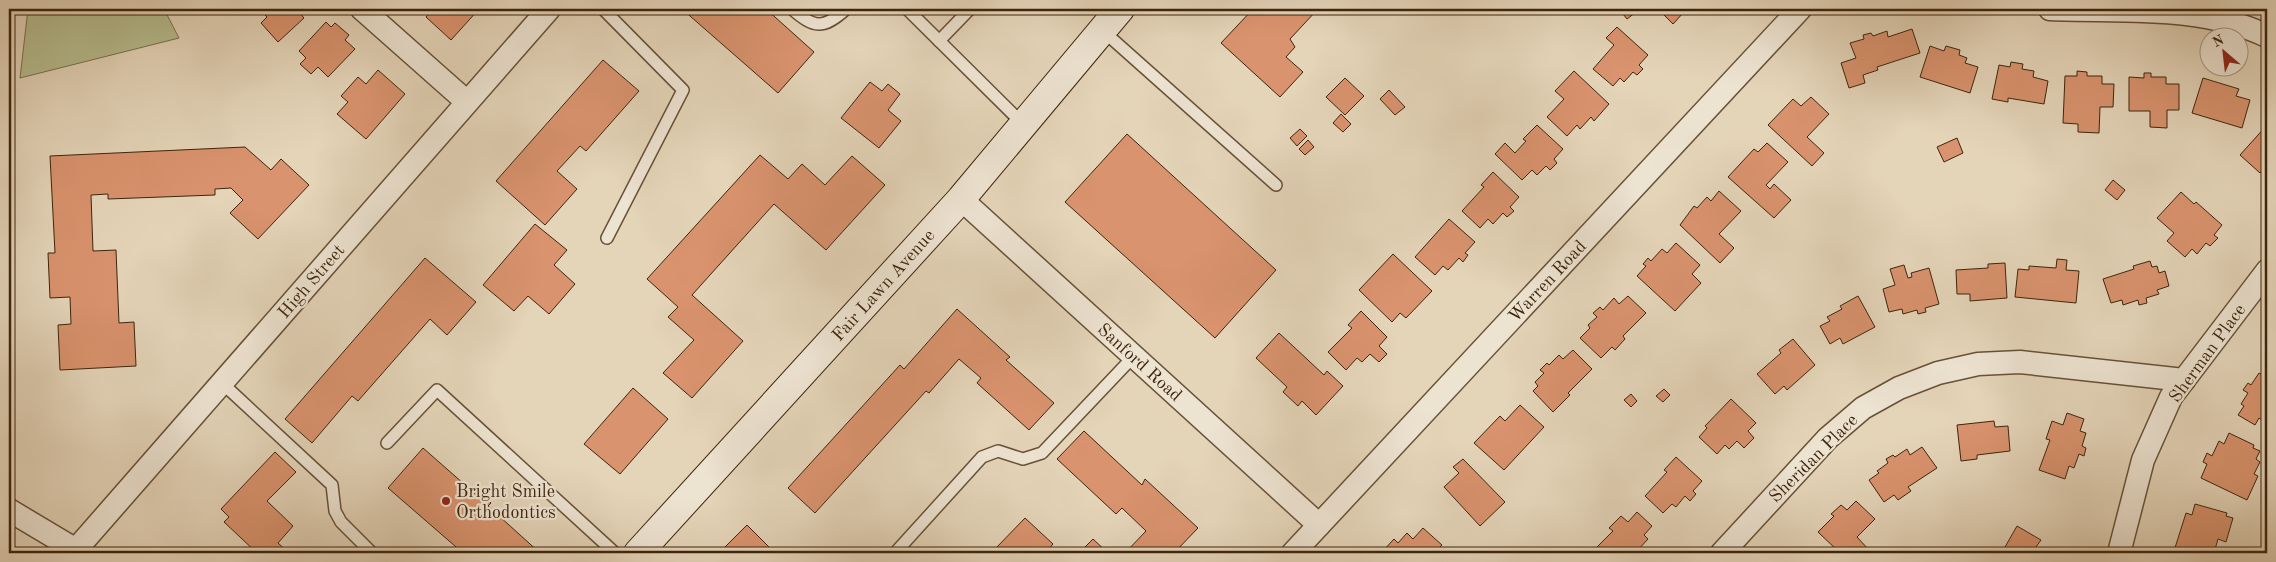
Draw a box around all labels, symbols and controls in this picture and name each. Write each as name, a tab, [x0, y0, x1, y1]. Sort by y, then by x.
north arrow	[2198, 28, 2248, 78]
text: N	[2210, 33, 2227, 50]
street label: Fair Lawn Avenue	[829, 226, 938, 345]
street label: Warren Road	[1505, 237, 1590, 326]
street label: High Street	[275, 241, 348, 322]
street label: Sherman Place	[2166, 301, 2249, 406]
street label: Sanford Road	[1094, 320, 1185, 405]
street label: Sheridan Place	[1766, 411, 1861, 506]
place label: Bright Smile Orthodontics	[456, 483, 556, 522]
marker: Bright Smile Orthodontics	[440, 495, 452, 507]

